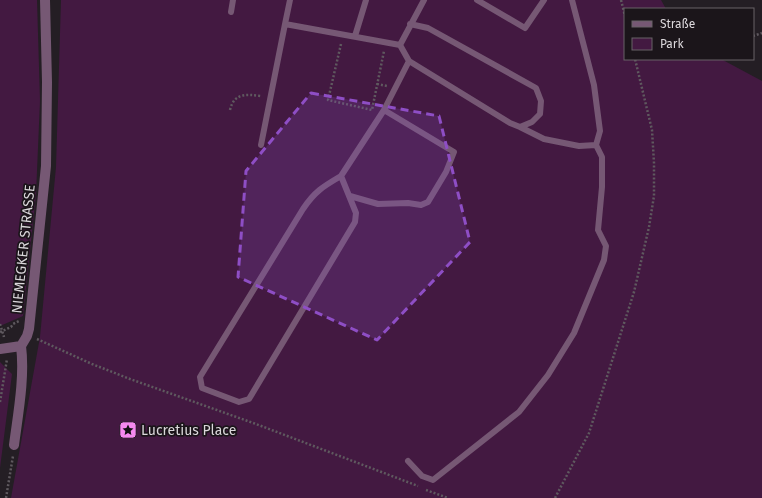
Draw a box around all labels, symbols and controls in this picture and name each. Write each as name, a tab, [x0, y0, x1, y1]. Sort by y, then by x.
legend	[624, 8, 754, 60]
text: Straße	[660, 17, 695, 31]
text: Park	[660, 37, 684, 51]
street label: NIEMEGKER STRASSE	[8, 184, 39, 314]
place icon: Lucretius Place	[118, 420, 138, 440]
place label: Lucretius Place	[141, 422, 236, 439]

